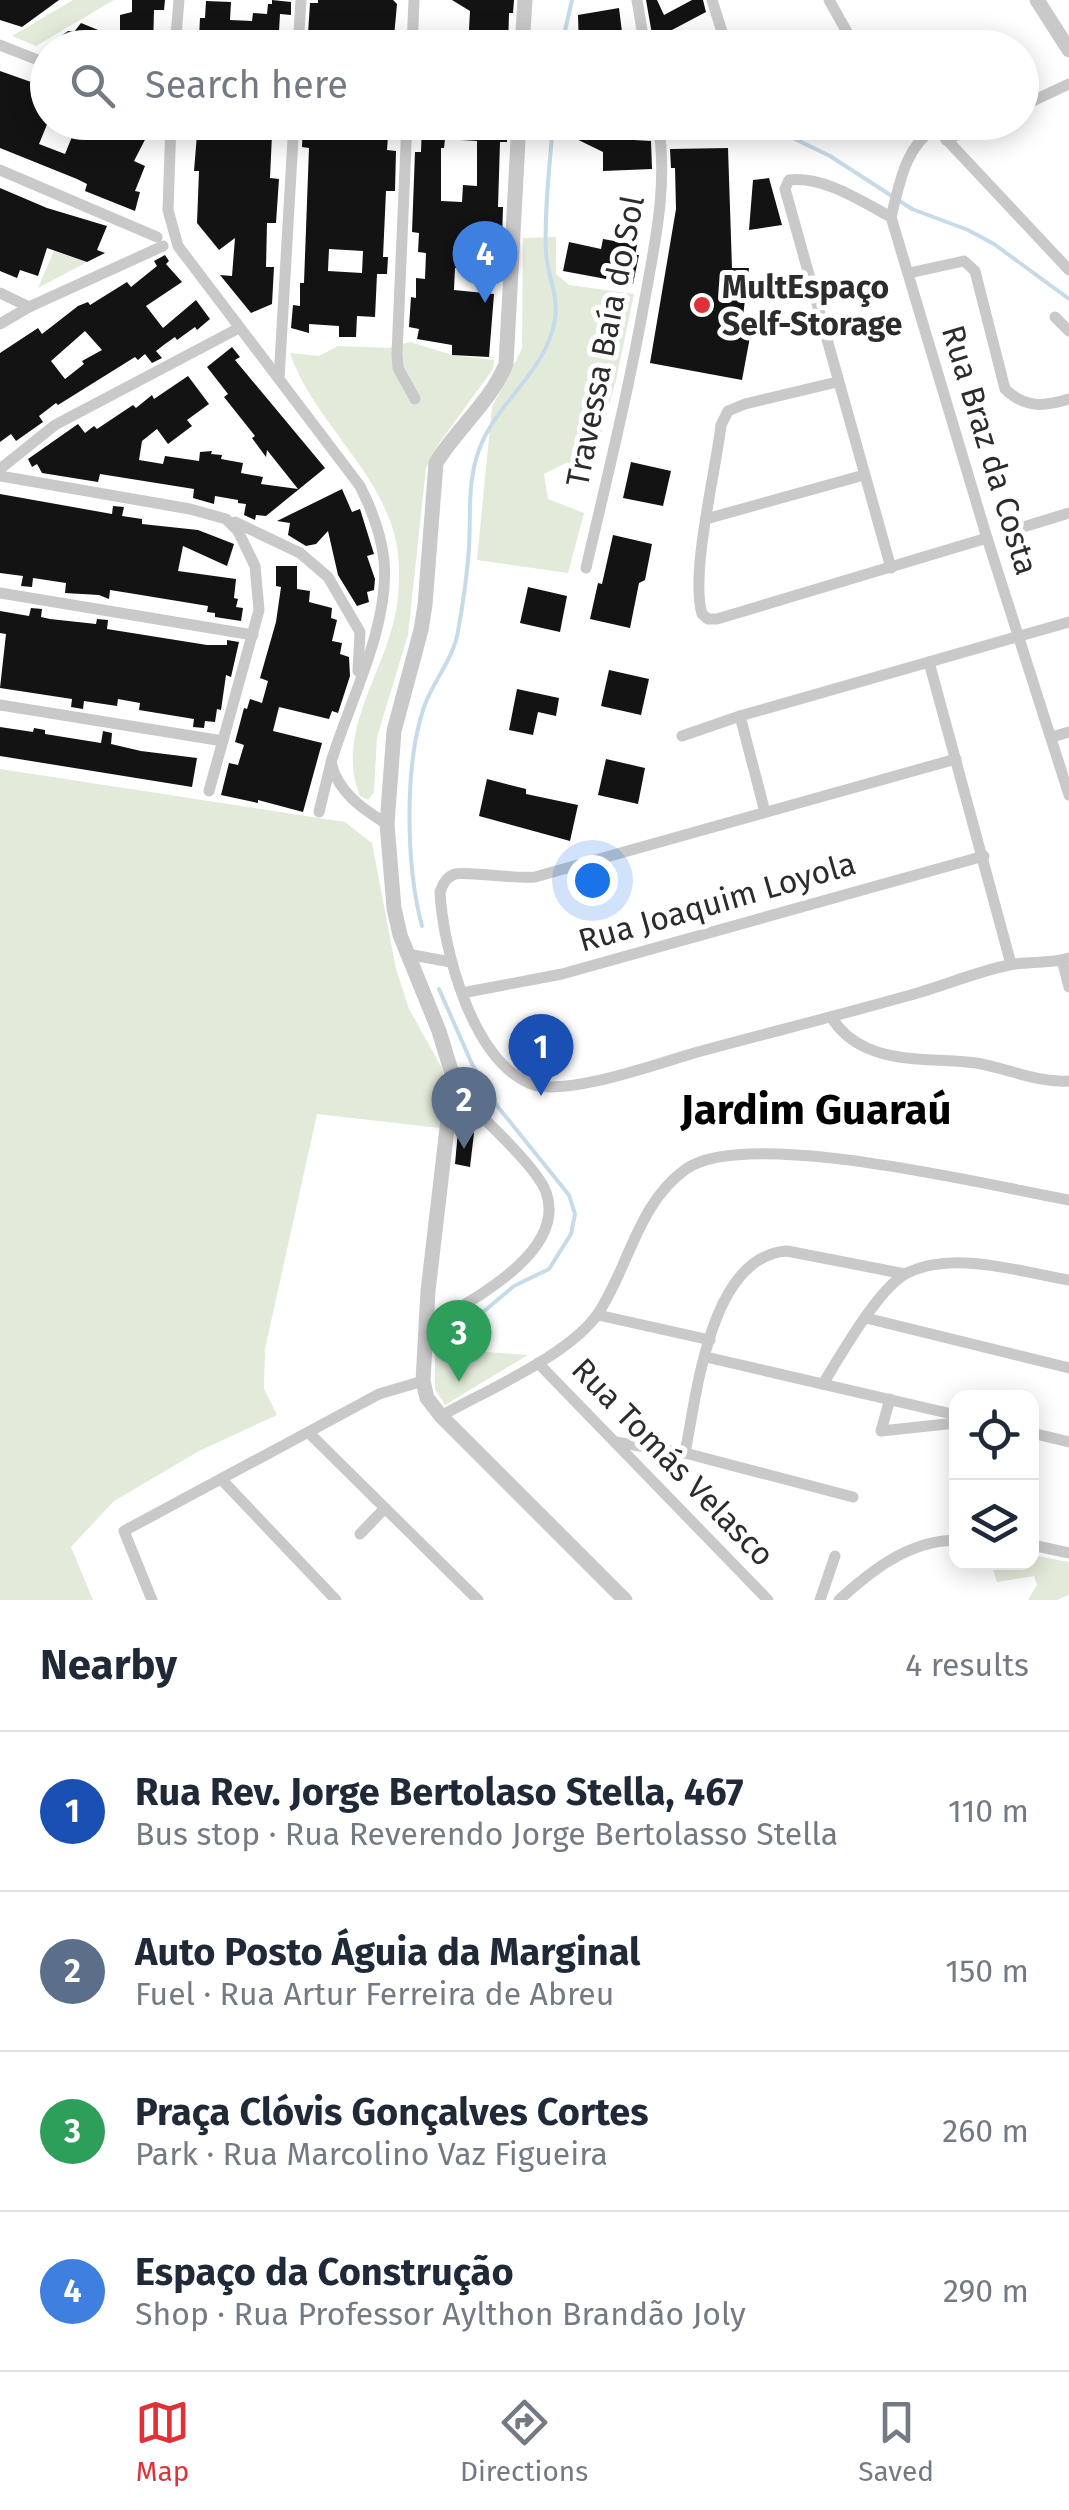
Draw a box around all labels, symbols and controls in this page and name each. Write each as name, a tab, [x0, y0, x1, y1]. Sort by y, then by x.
search box	[30, 30, 1039, 140]
icon: search	[65, 58, 120, 113]
text: Search here	[145, 62, 348, 108]
street label: Travessa Baía do Sol	[558, 192, 652, 490]
pin: 4	[452, 220, 518, 303]
place label: MultEspaço Self-Storage	[722, 268, 902, 343]
marker: MultEspaço Self-Storage	[691, 294, 713, 316]
street label: Rua Braz da Costa	[934, 321, 1046, 579]
street label: Rua Joaquim Loyola	[574, 844, 860, 960]
your location	[567, 855, 618, 906]
pin: 1	[508, 1014, 574, 1096]
pin: 2	[432, 1066, 496, 1149]
district label: Jardim Guaraú	[680, 1085, 951, 1135]
pin: 3	[426, 1300, 492, 1382]
street label: Rua Tomás Velasco	[564, 1350, 782, 1574]
map controls	[949, 1390, 1039, 1570]
button: locate	[949, 1390, 1039, 1480]
button: layers	[949, 1480, 1039, 1570]
text: Nearby	[40, 1640, 177, 1690]
text: 4 results	[905, 1646, 1029, 1684]
text: Rua Rev. Jorge Bertolaso Stella, 467	[135, 1769, 743, 1815]
text: 1	[65, 1792, 80, 1830]
text: 110 m	[948, 1792, 1029, 1830]
text: Bus stop · Rua Reverendo Jorge Bertolasso Stella	[135, 1815, 838, 1853]
text: Auto Posto Águia da Marginal	[135, 1929, 640, 1975]
text: 2	[64, 1952, 81, 1990]
text: 150 m	[945, 1952, 1029, 1990]
text: Fuel · Rua Artur Ferreira de Abreu	[135, 1975, 614, 2013]
text: Praça Clóvis Gonçalves Cortes	[135, 2089, 649, 2135]
text: 3	[64, 2112, 81, 2150]
text: 260 m	[942, 2112, 1029, 2150]
text: Park · Rua Marcolino Vaz Figueira	[135, 2135, 608, 2173]
text: Espaço da Construção	[135, 2249, 514, 2295]
text: 4	[63, 2272, 82, 2310]
text: 290 m	[943, 2272, 1029, 2310]
text: Shop · Rua Professor Aylthon Brandão Joly	[135, 2295, 746, 2333]
tab: Map	[135, 2395, 190, 2488]
tab: Directions	[460, 2395, 588, 2488]
tab: Saved	[858, 2395, 934, 2488]

